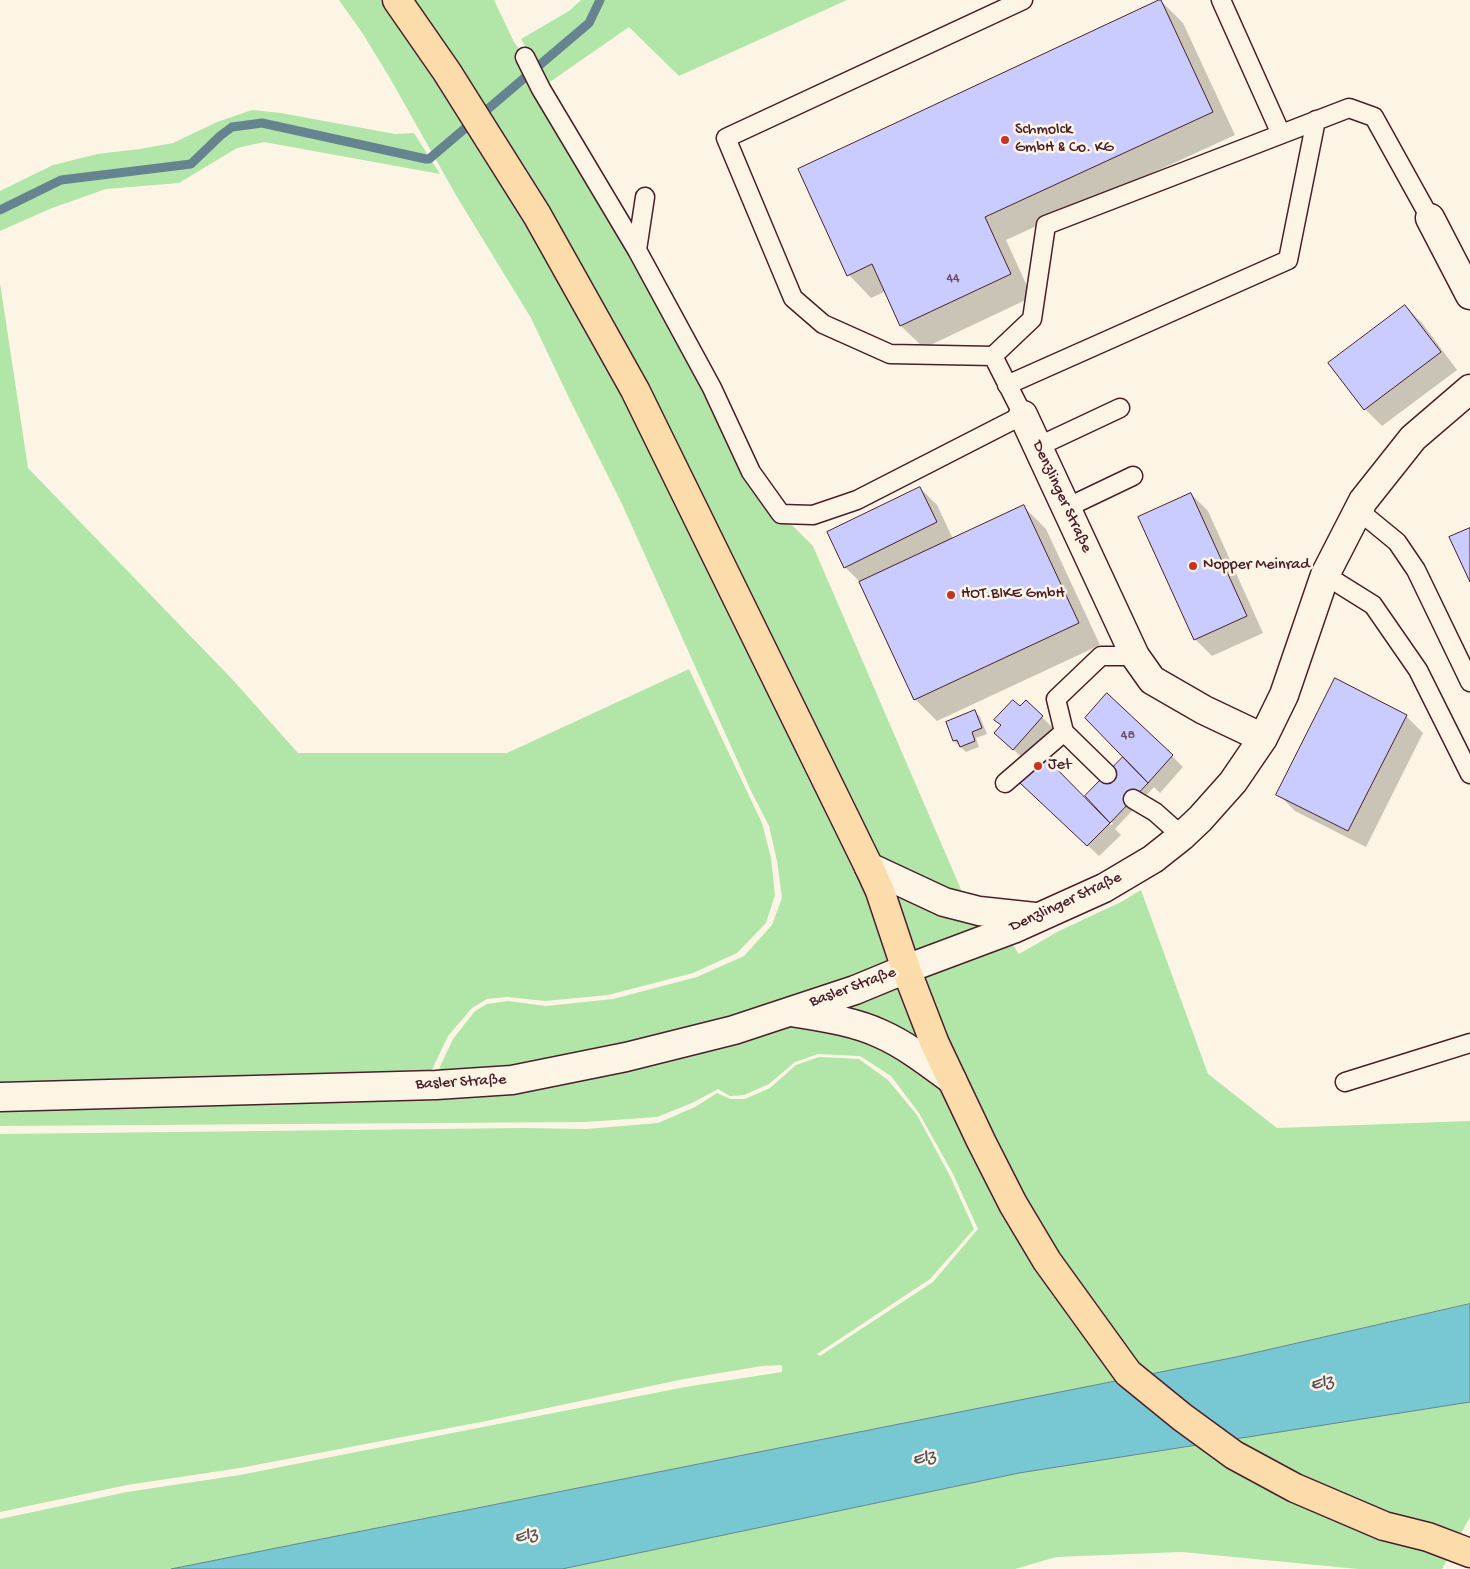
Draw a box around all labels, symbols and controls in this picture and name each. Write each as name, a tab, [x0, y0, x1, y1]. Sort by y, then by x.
place label: Schmolck GmbH & Co. KG	[1015, 121, 1114, 159]
marker: Schmolck GmbH & Co. KG	[999, 134, 1011, 146]
house number: 44	[946, 271, 960, 287]
street label: Denzlinger Straße	[1027, 438, 1095, 556]
place label: Nopper Meinrad	[1203, 556, 1310, 576]
marker: Nopper Meinrad	[1187, 560, 1199, 572]
place label: HOT.BIKE GmbH	[961, 585, 1065, 605]
marker: HOT.BIKE GmbH	[945, 589, 957, 601]
house number: 48	[1121, 728, 1135, 744]
place label: Jet	[1048, 756, 1071, 776]
marker: Jet	[1032, 760, 1044, 772]
street label: Denzlinger Straße	[1007, 869, 1125, 937]
street label: Basler Straße	[807, 963, 899, 1013]
street label: Basler Straße	[415, 1071, 507, 1095]
water label: Elz	[1309, 1371, 1335, 1397]
water label: Elz	[911, 1446, 937, 1472]
water label: Elz	[512, 1524, 540, 1550]

